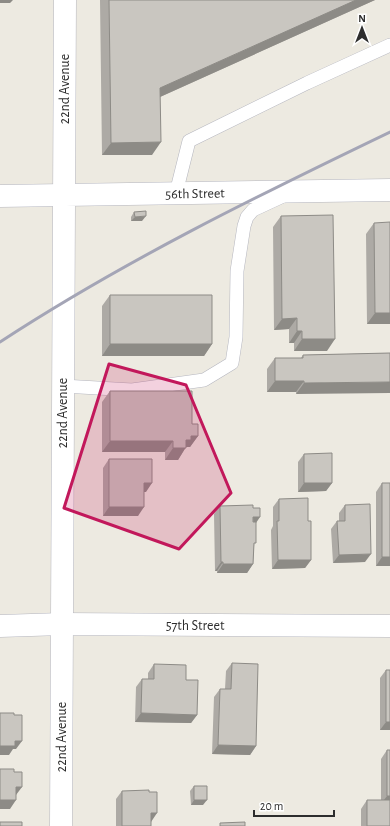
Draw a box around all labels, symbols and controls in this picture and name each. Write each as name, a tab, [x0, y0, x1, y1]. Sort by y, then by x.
north arrow	[342, 8, 382, 48]
text: N	[358, 13, 366, 24]
street label: 22nd Avenue	[58, 54, 72, 124]
street label: 56th Street	[165, 186, 225, 202]
street label: 22nd Avenue	[56, 378, 70, 448]
street label: 57th Street	[166, 619, 225, 633]
street label: 22nd Avenue	[55, 702, 69, 772]
scale bar	[254, 792, 334, 818]
text: 20 m	[260, 800, 283, 812]

